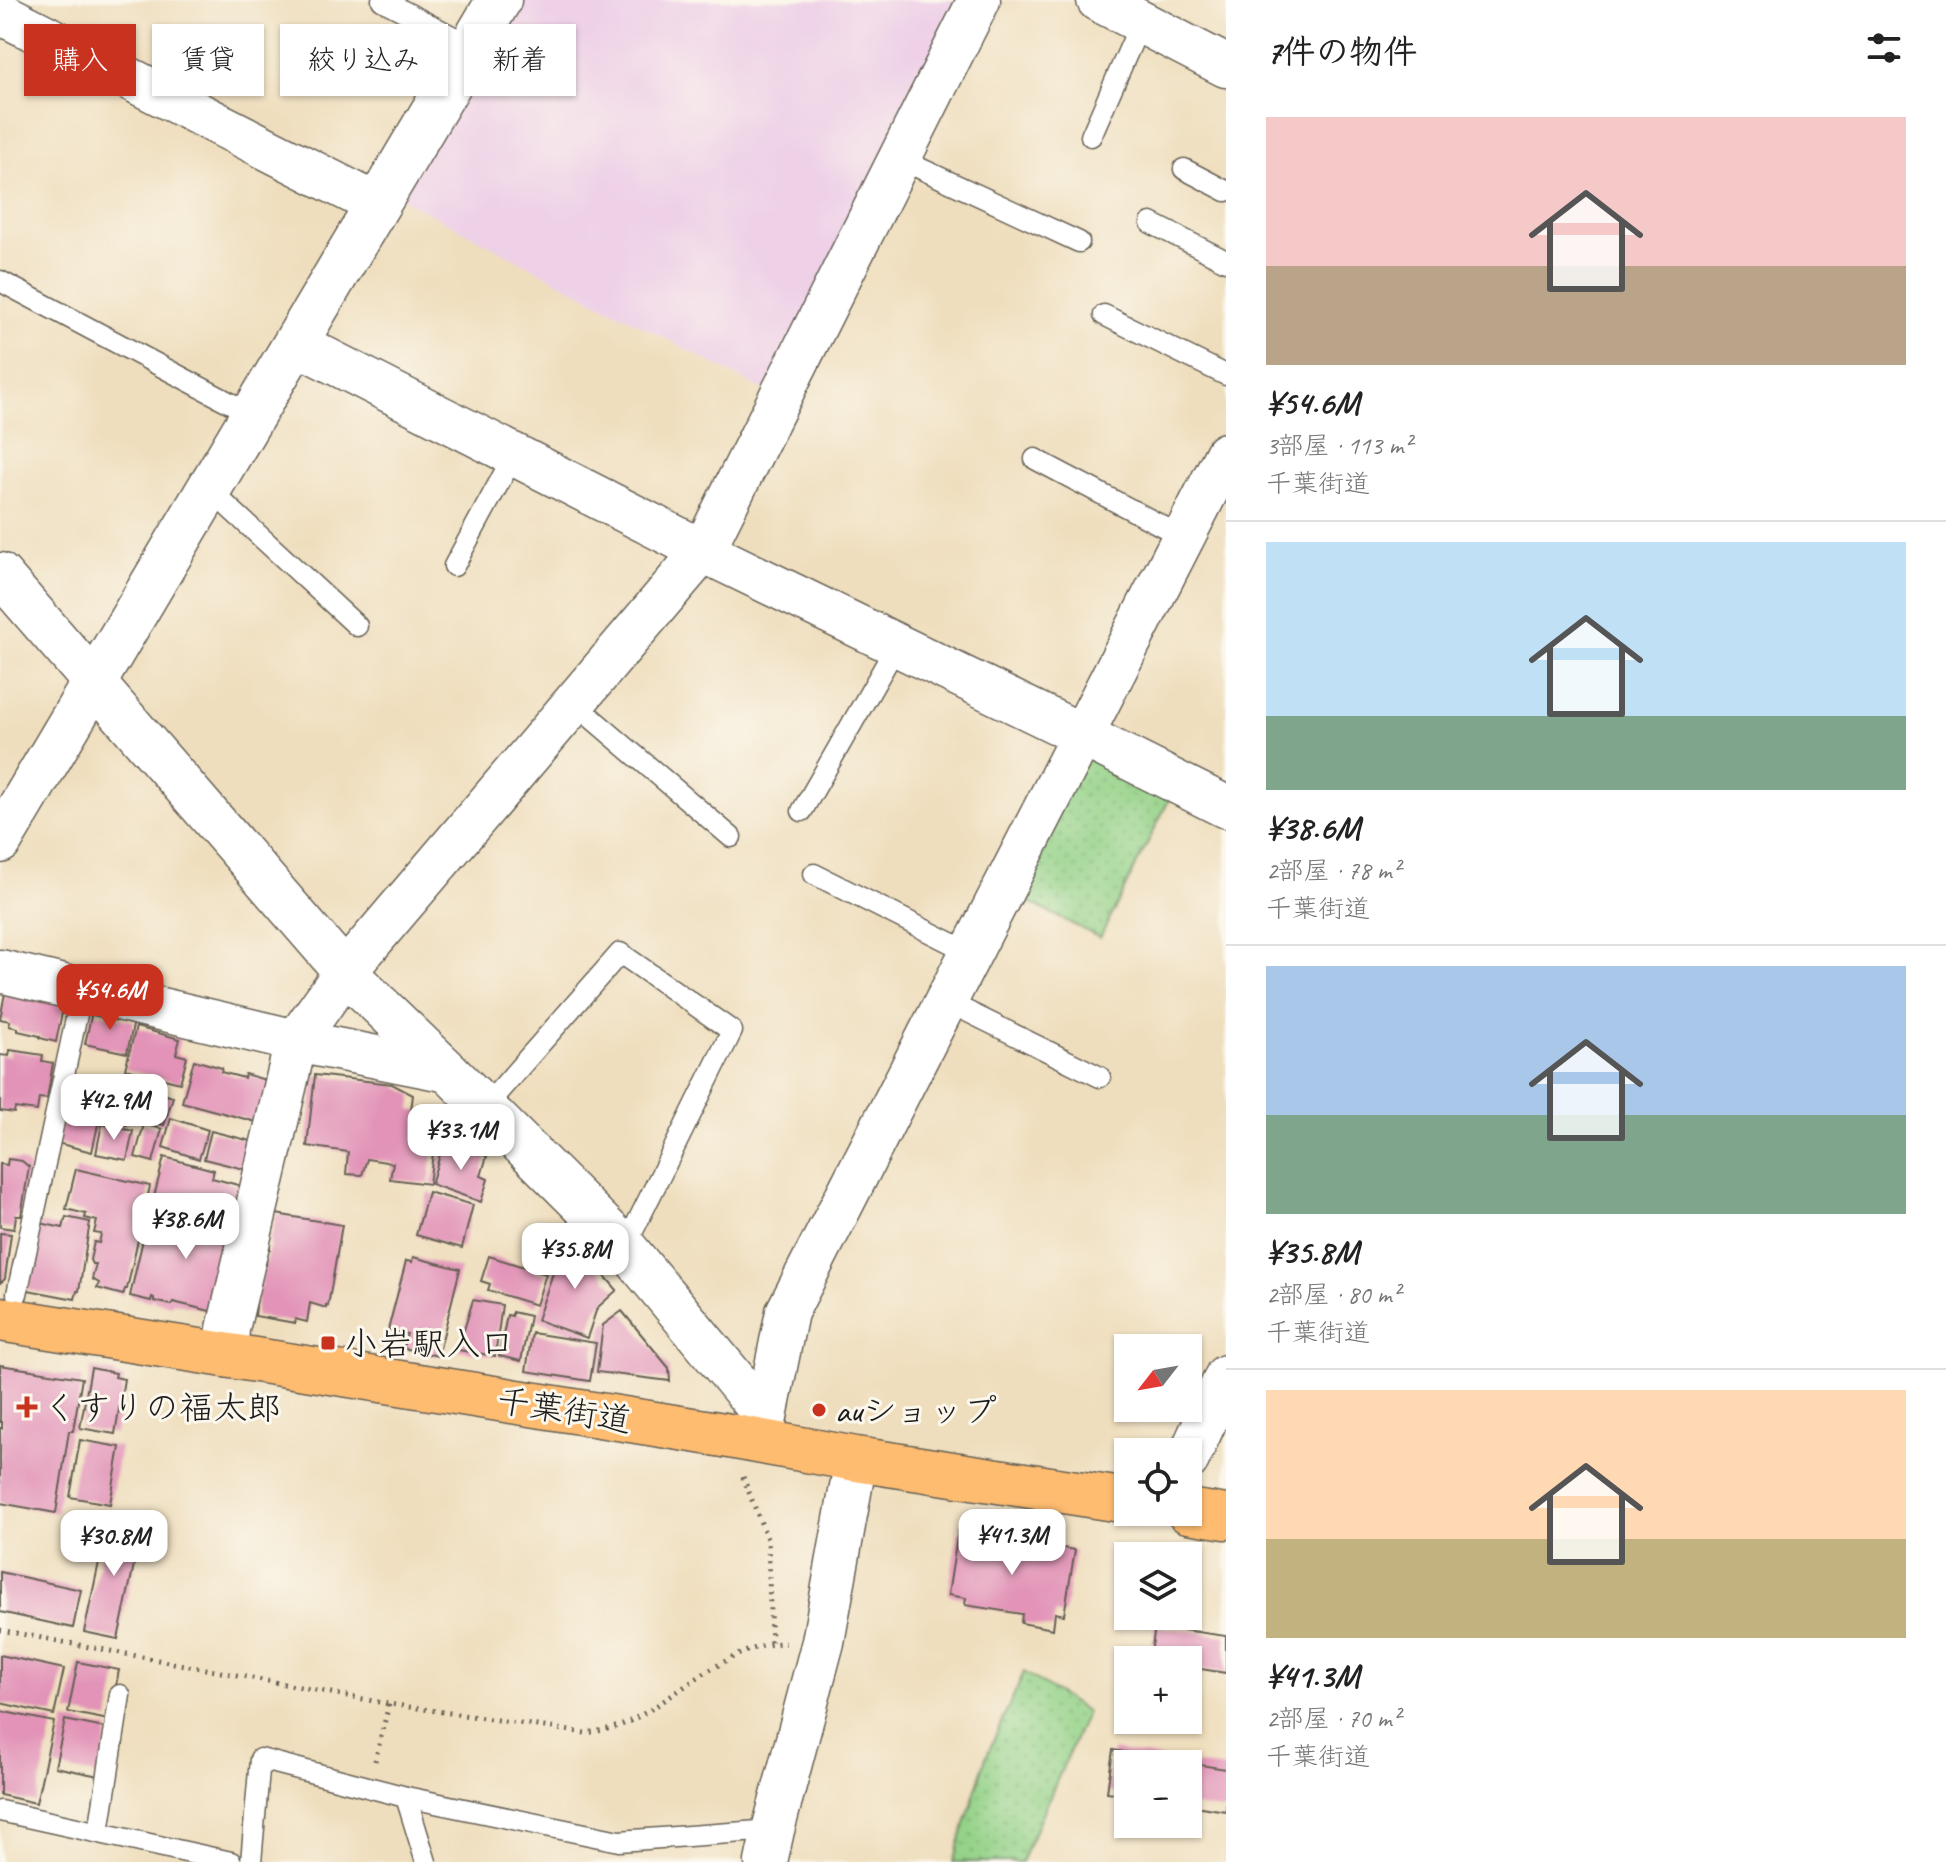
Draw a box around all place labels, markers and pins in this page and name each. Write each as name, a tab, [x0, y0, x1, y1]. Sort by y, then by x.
pin: ¥54.6M	[45, 964, 175, 1032]
pin: ¥42.9M	[49, 1074, 179, 1142]
pin: ¥33.1M	[396, 1104, 526, 1172]
pin: ¥38.6M	[121, 1193, 251, 1261]
pin: ¥35.8M	[510, 1223, 640, 1291]
place label: 小岩駅入口	[344, 1322, 514, 1365]
marker: 小岩駅入口	[319, 1334, 337, 1352]
place label: くすりの福太郎	[43, 1386, 281, 1429]
place label: auショップ	[835, 1389, 997, 1432]
marker: くすりの福太郎	[18, 1398, 36, 1416]
marker: auショップ	[810, 1401, 828, 1419]
pin: ¥41.3M	[947, 1509, 1077, 1577]
pin: ¥30.8M	[49, 1510, 179, 1578]

